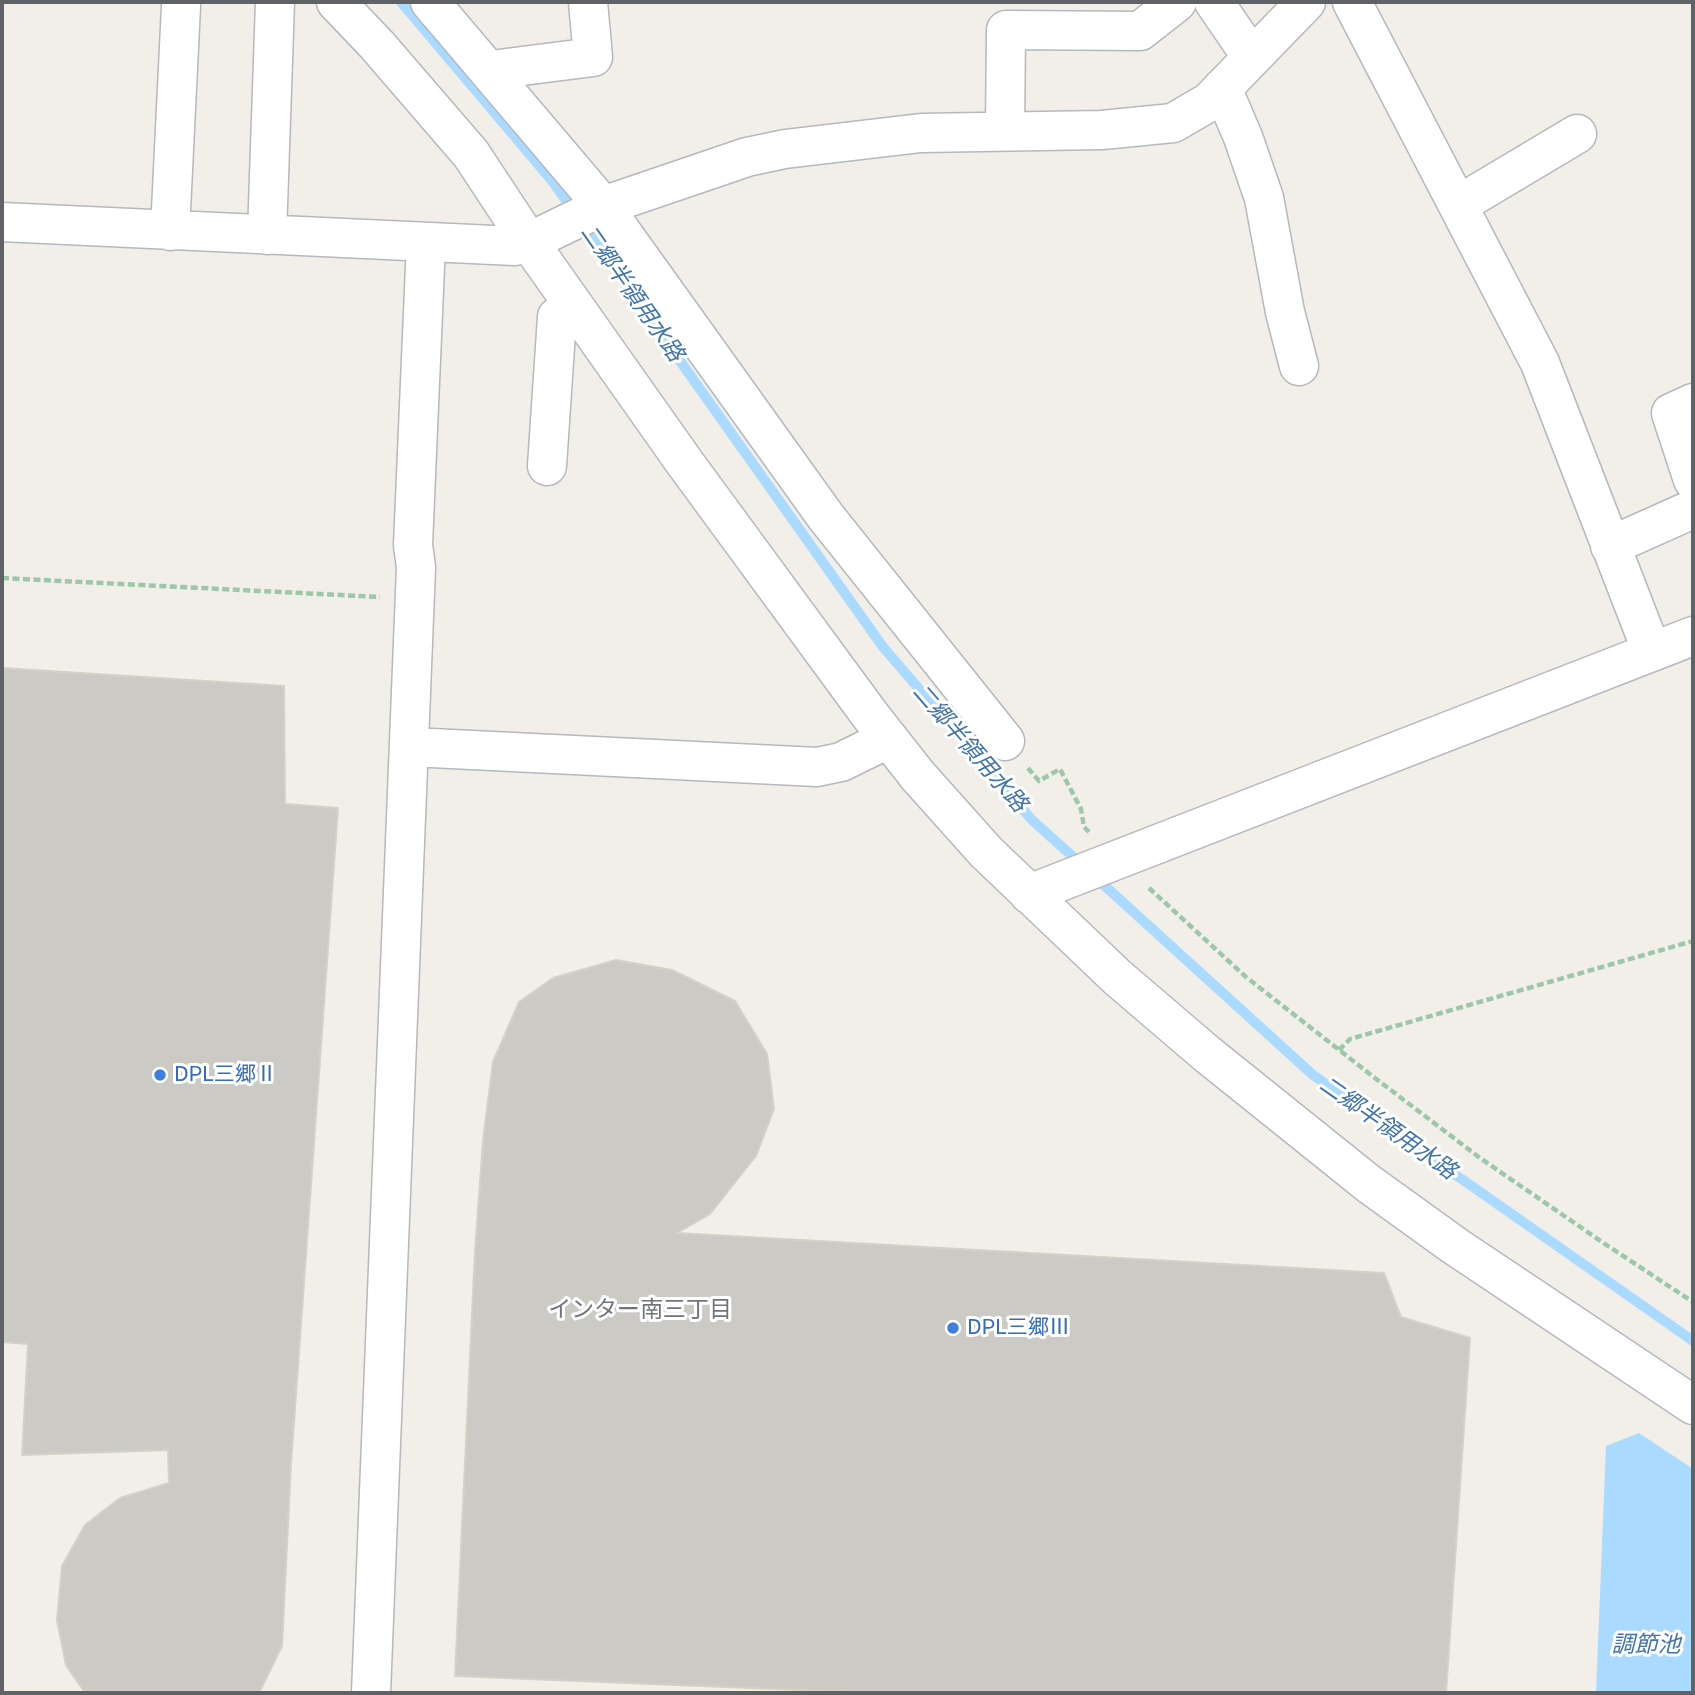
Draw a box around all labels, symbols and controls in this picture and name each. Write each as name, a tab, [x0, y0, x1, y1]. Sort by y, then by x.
water label: 二郷半領用水路	[575, 219, 689, 367]
water label: 二郷半領用水路	[907, 678, 1033, 818]
place label: DPL三郷Ⅱ	[174, 1062, 277, 1088]
marker: DPL三郷Ⅱ	[152, 1067, 168, 1083]
water label: 二郷半領用水路	[1314, 1071, 1462, 1185]
district label: インター南三丁目	[548, 1296, 732, 1324]
place label: DPL三郷Ⅲ	[967, 1315, 1070, 1341]
marker: DPL三郷Ⅲ	[945, 1320, 961, 1336]
water label: 調節池	[1612, 1631, 1680, 1659]

